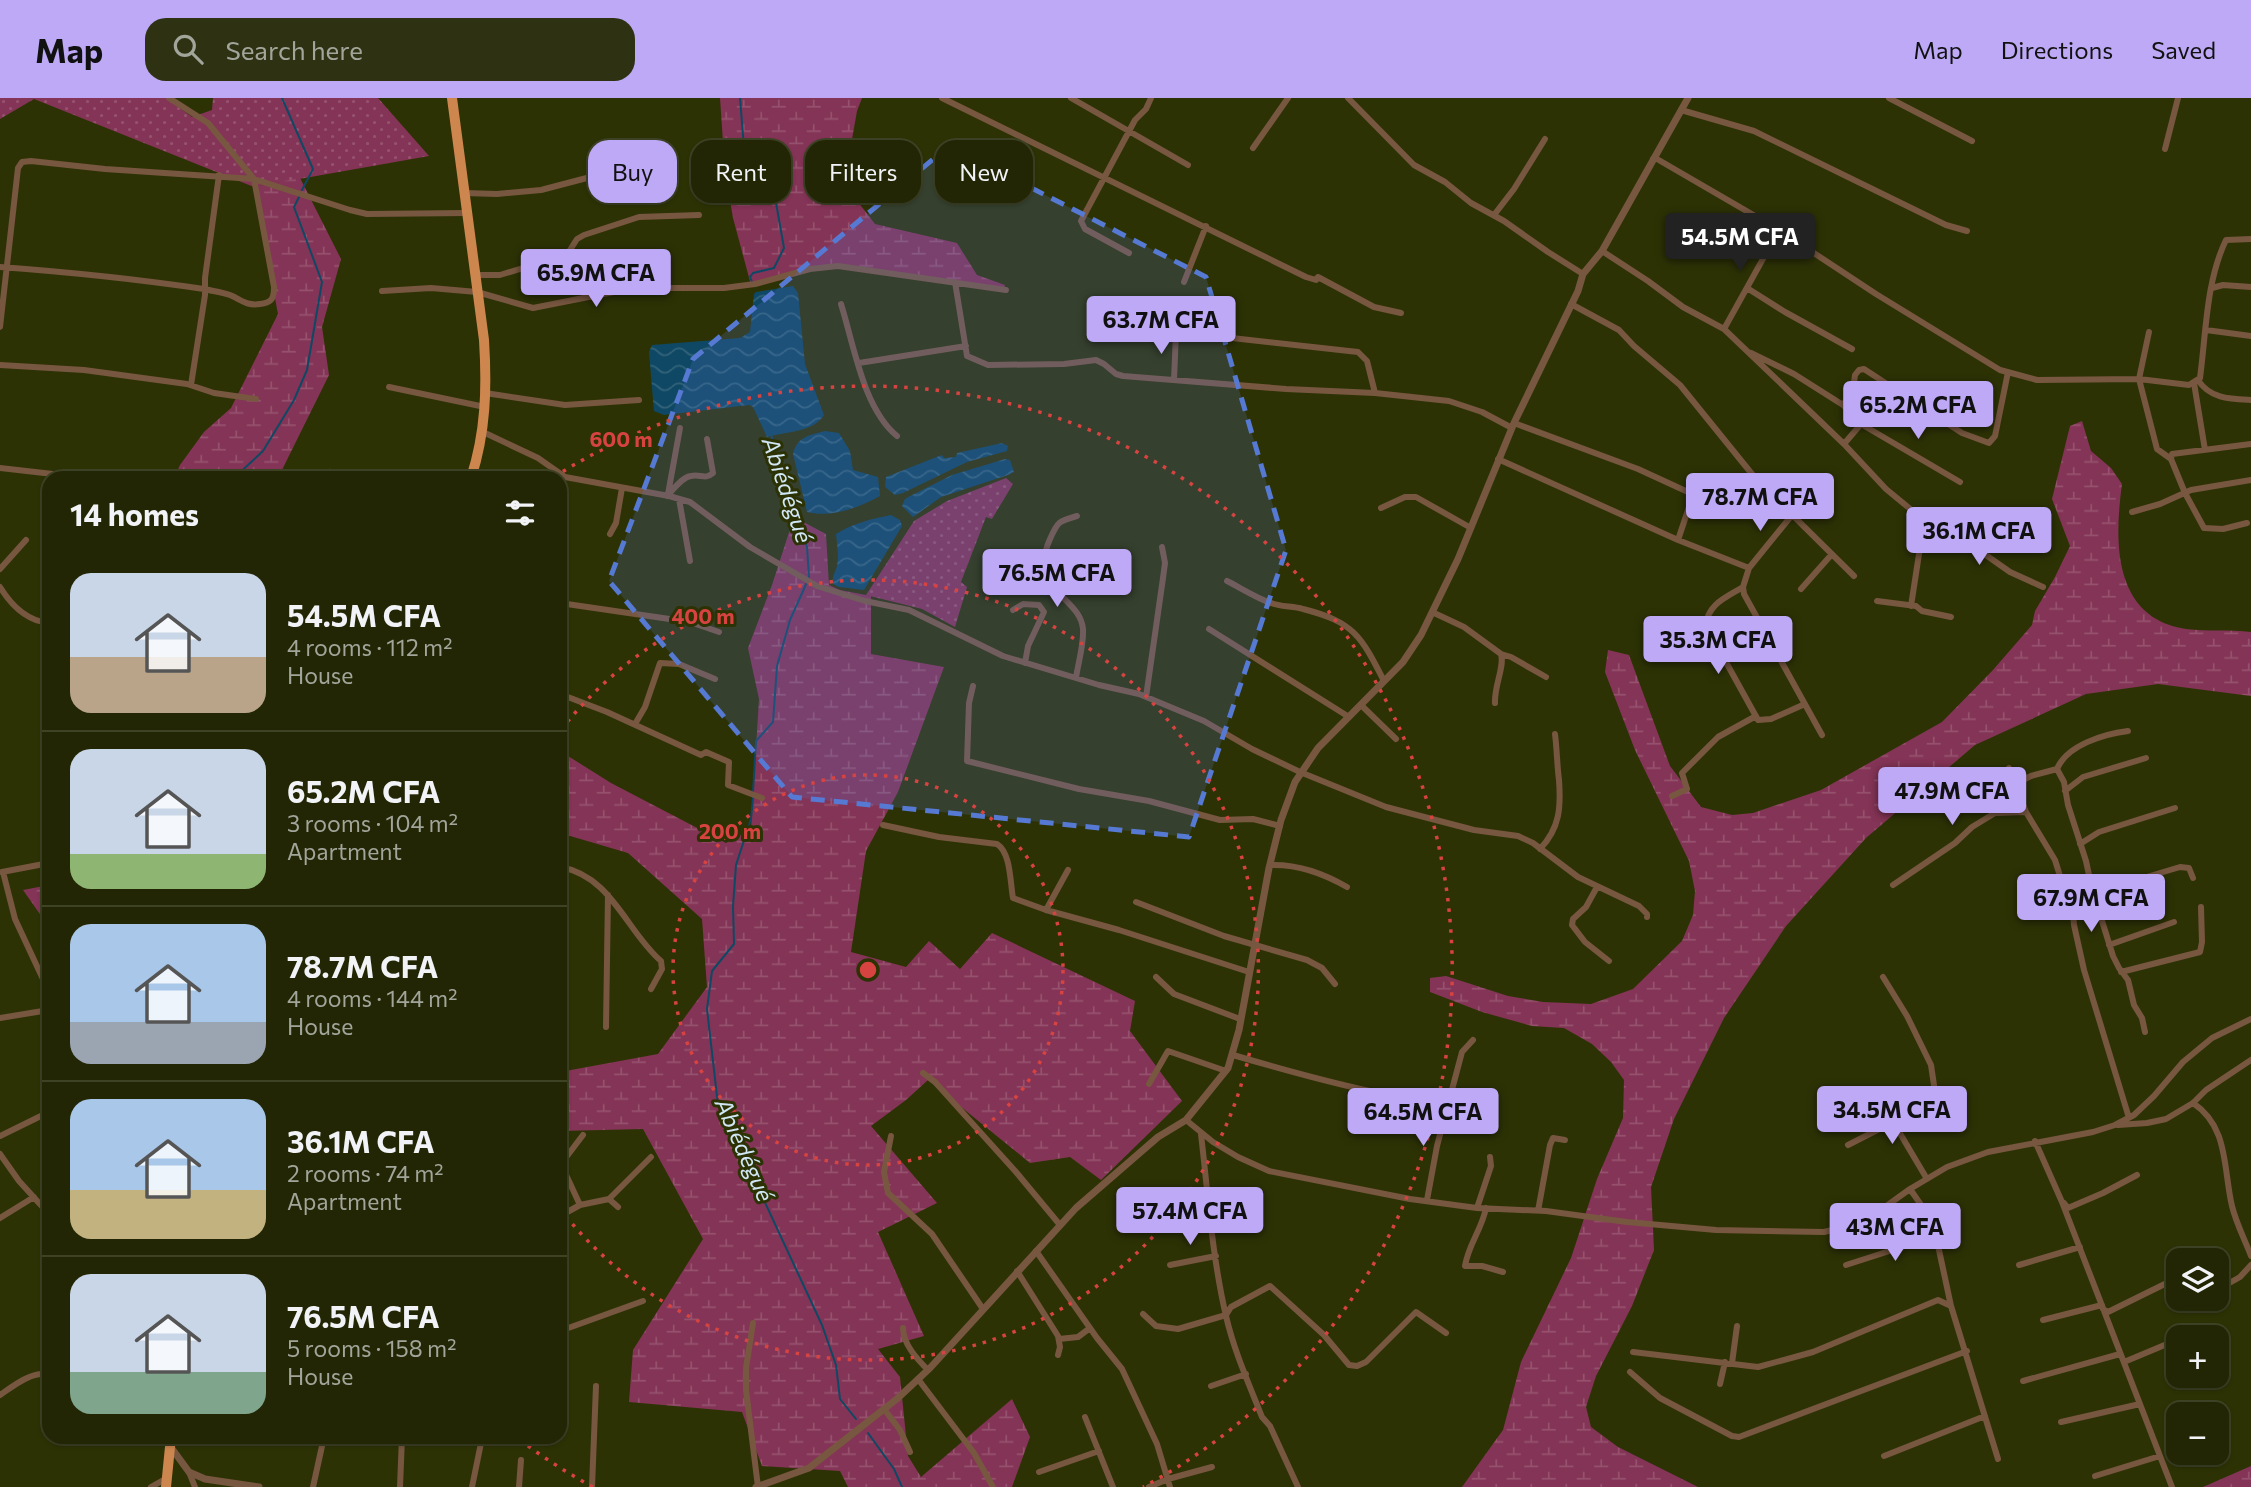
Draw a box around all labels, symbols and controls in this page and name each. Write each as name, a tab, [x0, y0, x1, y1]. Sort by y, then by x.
search box	[145, 18, 635, 81]
text: Map	[35, 29, 103, 70]
icon: search	[169, 30, 207, 68]
text: Search here	[225, 34, 363, 65]
text: Map	[1913, 35, 1963, 64]
text: Directions	[2001, 35, 2113, 64]
text: Saved	[2151, 35, 2216, 64]
chip: Buy	[588, 140, 677, 203]
chip: Rent	[691, 140, 791, 203]
chip: Filters	[805, 140, 921, 203]
chip: New	[935, 140, 1033, 203]
pin: 54.5M CFA	[1660, 214, 1820, 273]
text: 54.5M CFA	[1681, 222, 1799, 250]
pin: 65.9M CFA	[516, 250, 676, 309]
text: 65.9M CFA	[537, 258, 655, 286]
pin: 63.7M CFA	[1081, 296, 1241, 356]
text: 63.7M CFA	[1103, 305, 1219, 333]
pin: 65.2M CFA	[1838, 382, 1998, 441]
text: 65.2M CFA	[1859, 390, 1977, 418]
text: 600 m	[589, 426, 653, 451]
water label: Abiédégué	[756, 432, 819, 547]
pin: 78.7M CFA	[1680, 474, 1840, 533]
text: 78.7M CFA	[1702, 482, 1818, 510]
icon: filters	[501, 494, 539, 532]
text: 14 homes	[70, 495, 199, 532]
pin: 36.1M CFA	[1899, 508, 2059, 567]
text: 36.1M CFA	[1922, 516, 2036, 544]
pin: 76.5M CFA	[977, 550, 1137, 609]
text: 76.5M CFA	[998, 558, 1116, 586]
text: 54.5M CFA	[287, 596, 441, 633]
icon: home	[126, 601, 210, 685]
text: 400 m	[671, 603, 735, 628]
pin: 35.3M CFA	[1638, 616, 1798, 676]
text: 35.3M CFA	[1659, 625, 1777, 653]
text: 4 rooms · 112 m²	[287, 633, 452, 661]
text: House	[287, 661, 353, 689]
pin: 47.9M CFA	[1872, 768, 2032, 827]
text: 65.2M CFA	[287, 772, 440, 809]
text: 47.9M CFA	[1894, 776, 2010, 804]
icon: home	[126, 777, 210, 861]
text: 3 rooms · 104 m²	[287, 809, 458, 837]
text: 200 m	[699, 818, 761, 843]
text: Apartment	[287, 837, 402, 865]
pin: 67.9M CFA	[2011, 874, 2171, 934]
text: 67.9M CFA	[2033, 883, 2149, 911]
text: 78.7M CFA	[287, 947, 438, 984]
icon: home	[126, 952, 210, 1036]
centre of rings	[856, 958, 880, 982]
text: 4 rooms · 144 m²	[287, 984, 457, 1012]
text: House	[287, 1012, 353, 1040]
pin: 34.5M CFA	[1812, 1086, 1972, 1146]
pin: 64.5M CFA	[1343, 1088, 1503, 1148]
water label: Abiédégué	[709, 1093, 781, 1207]
text: 34.5M CFA	[1833, 1095, 1951, 1123]
text: 64.5M CFA	[1364, 1097, 1482, 1125]
text: 36.1M CFA	[287, 1122, 435, 1159]
icon: home	[126, 1127, 210, 1211]
text: 2 rooms · 74 m²	[287, 1159, 443, 1187]
text: Apartment	[287, 1187, 402, 1215]
pin: 57.4M CFA	[1110, 1188, 1270, 1247]
text: 57.4M CFA	[1132, 1196, 1248, 1224]
pin: 43M CFA	[1830, 1204, 1960, 1263]
text: 43M CFA	[1846, 1212, 1944, 1240]
map controls	[2166, 1248, 2229, 1465]
button: layers	[2166, 1248, 2229, 1311]
text: 76.5M CFA	[287, 1297, 440, 1334]
icon: home	[126, 1302, 210, 1386]
button: +	[2166, 1325, 2229, 1388]
text: 5 rooms · 158 m²	[287, 1334, 456, 1362]
text: House	[287, 1362, 353, 1390]
button: −	[2166, 1402, 2229, 1465]

